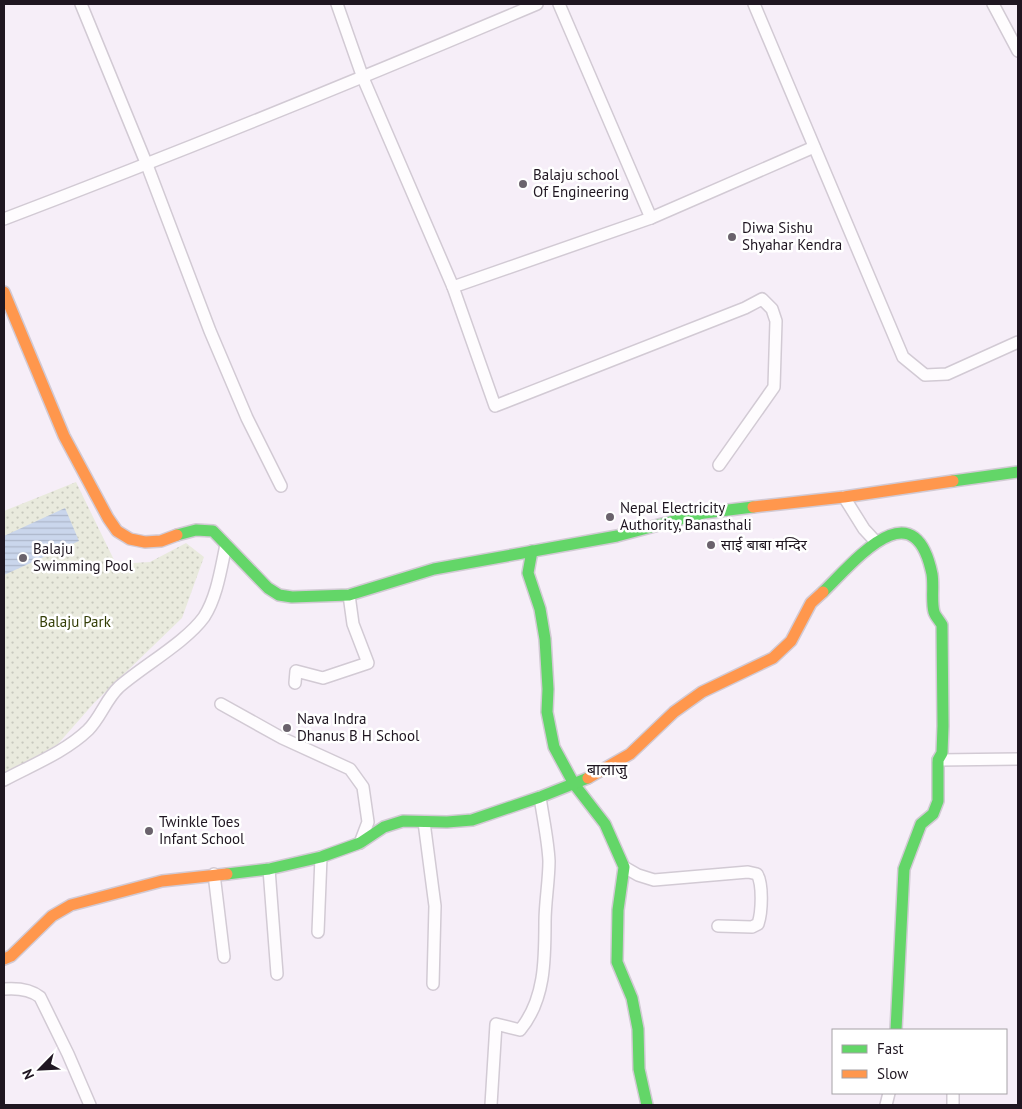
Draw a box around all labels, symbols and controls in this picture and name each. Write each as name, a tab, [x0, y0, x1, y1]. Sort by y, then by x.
place label: Balaju school Of Engineering	[533, 165, 629, 201]
marker: Balaju school Of Engineering	[517, 178, 529, 190]
place label: Diwa Sishu Shyahar Kendra	[742, 218, 842, 254]
marker: Diwa Sishu Shyahar Kendra	[726, 231, 738, 243]
place label: Nepal Electricity Authority, Banasthali	[620, 498, 752, 534]
marker: Nepal Electricity Authority, Banasthali	[604, 511, 616, 523]
place label: साई बाबा मन्दिर	[721, 535, 808, 554]
place label: Balaju Swimming Pool	[33, 539, 134, 575]
marker: साई बाबा मन्दिर	[705, 539, 717, 551]
marker: Balaju Swimming Pool	[17, 552, 29, 564]
park label: Balaju Park	[39, 612, 112, 631]
place label: Nava Indra Dhanus B H School	[297, 709, 420, 745]
marker: Nava Indra Dhanus B H School	[281, 722, 293, 734]
district label: बालाजु	[587, 759, 628, 780]
place label: Twinkle Toes Infant School	[159, 812, 245, 848]
marker: Twinkle Toes Infant School	[143, 825, 155, 837]
legend	[832, 1029, 1007, 1094]
text: Fast	[877, 1039, 904, 1058]
north arrow	[15, 1044, 65, 1094]
text: Slow	[877, 1064, 908, 1083]
text: N	[18, 1066, 38, 1082]

